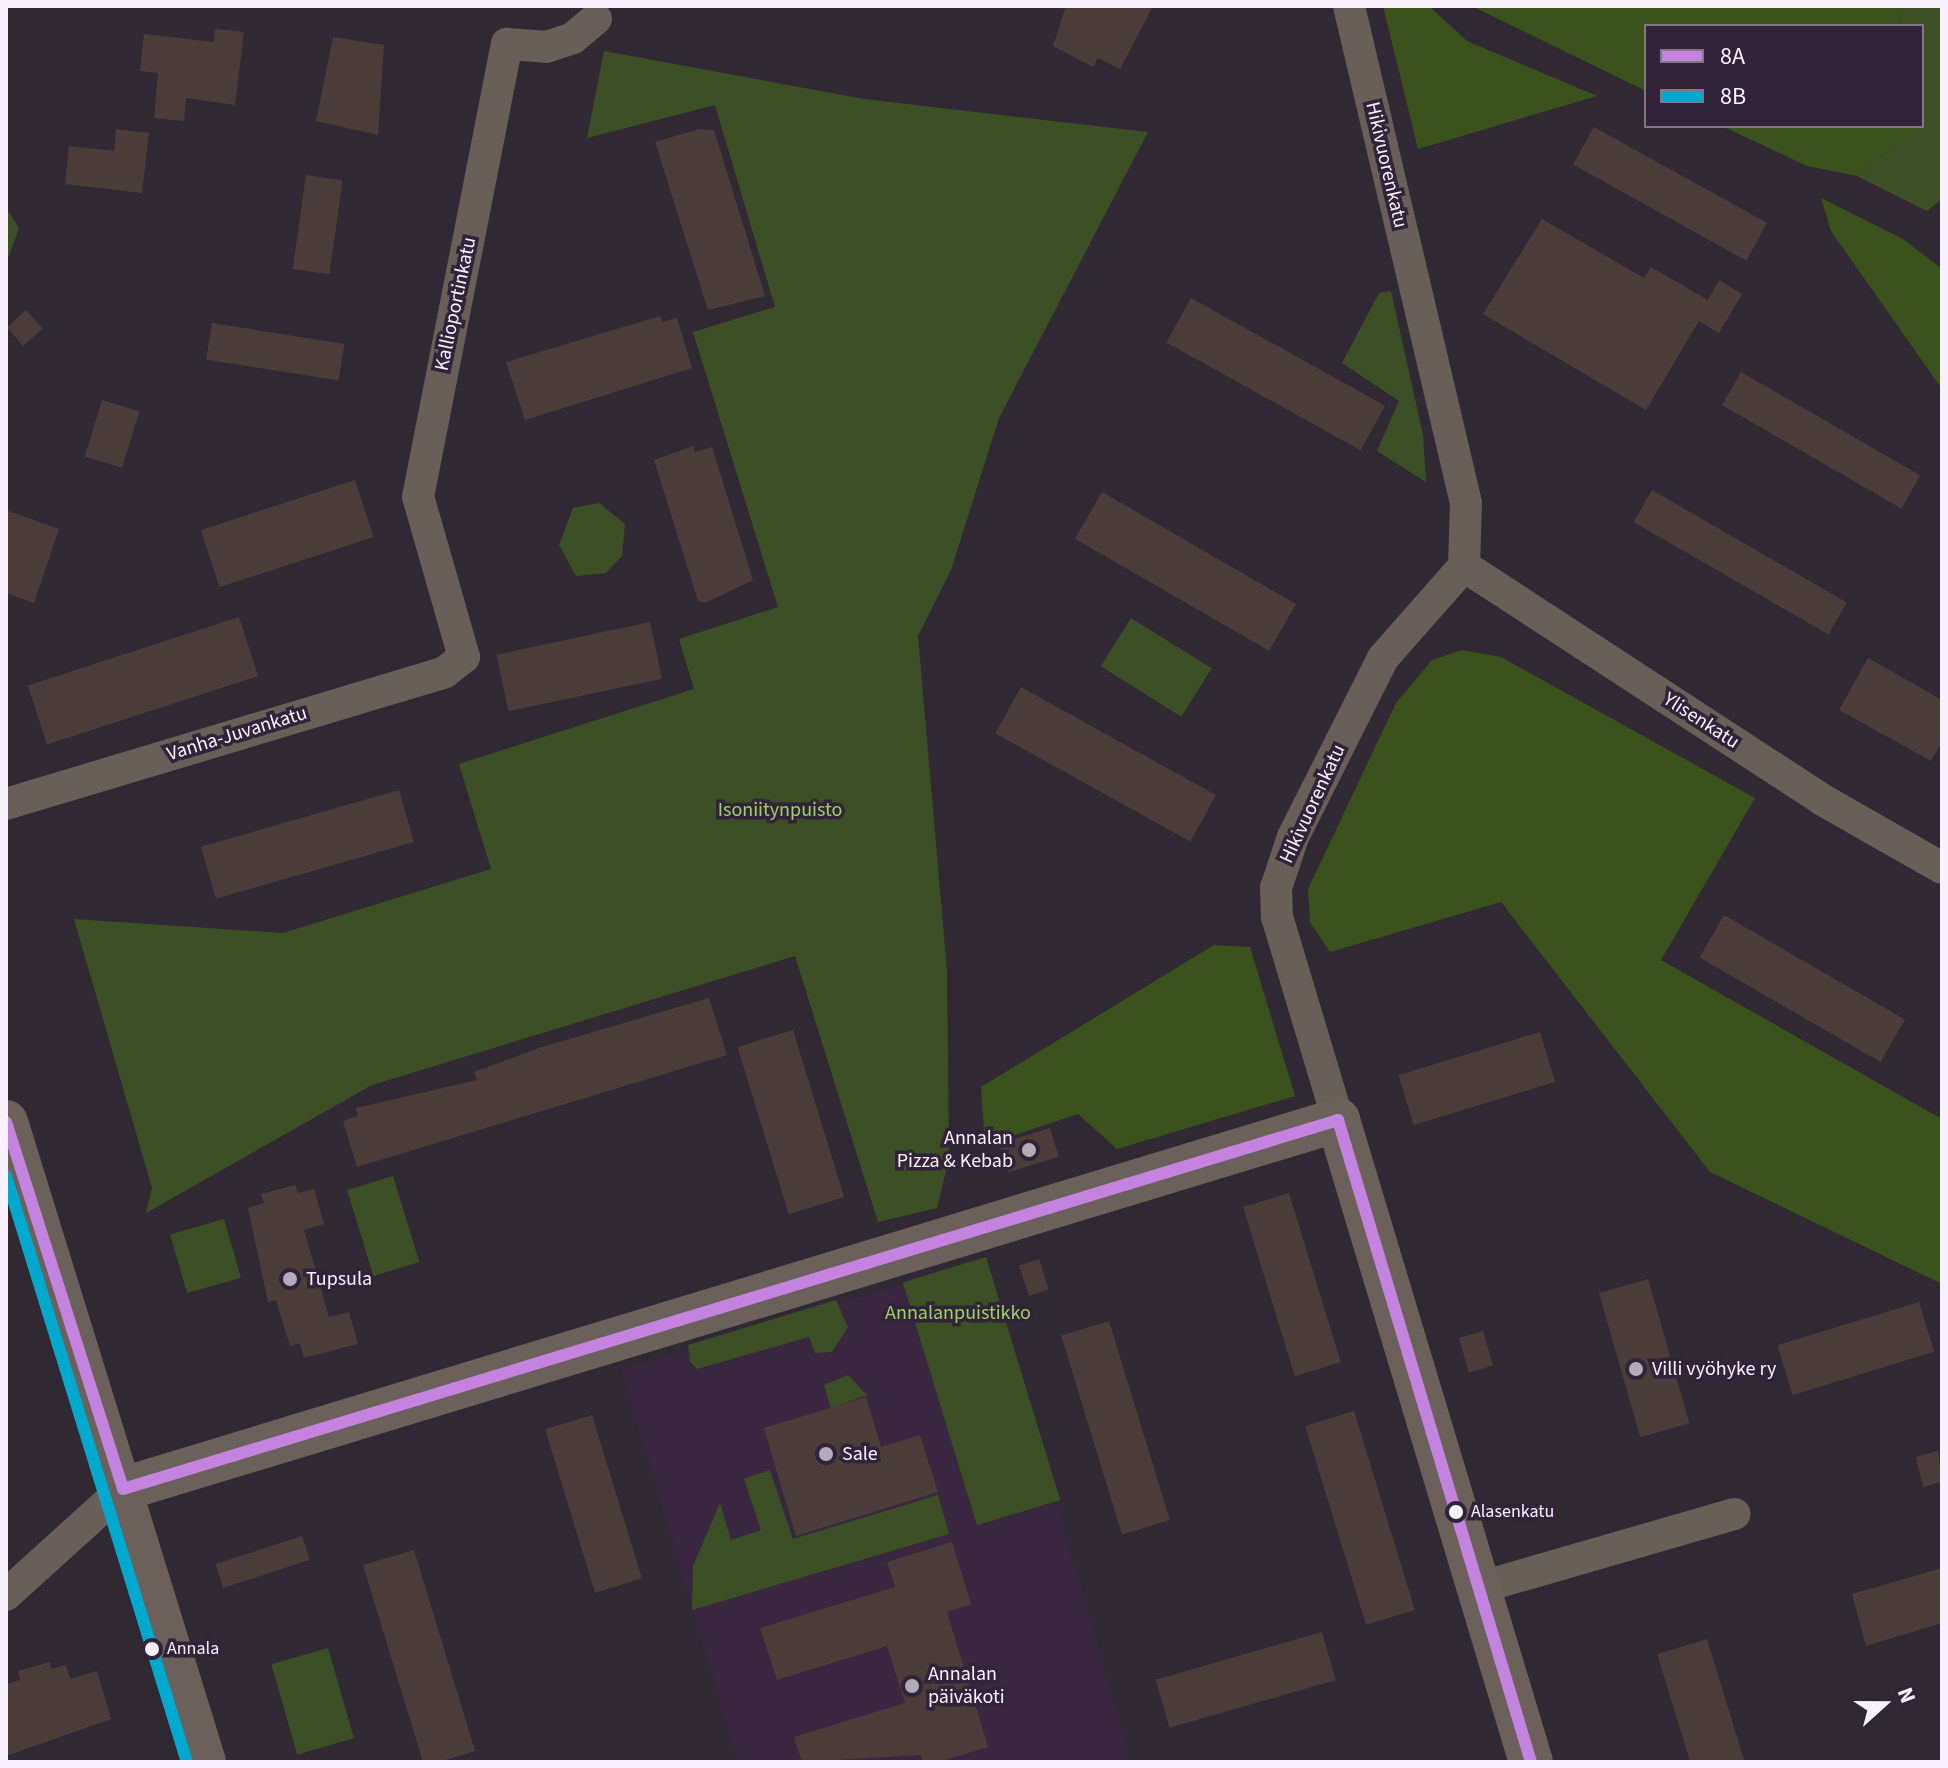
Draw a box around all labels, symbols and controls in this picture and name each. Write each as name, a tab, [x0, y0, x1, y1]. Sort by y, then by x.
legend	[1644, 24, 1924, 128]
text: 8A	[1720, 39, 1745, 74]
text: 8B	[1720, 79, 1746, 114]
street label: Hikivuorenkatu	[1360, 100, 1412, 230]
street label: Kallioportinkatu	[430, 235, 482, 373]
street label: Ylisenkatu	[1658, 688, 1744, 754]
street label: Vanha-Juvankatu	[164, 701, 310, 767]
street label: Hikivuorenkatu	[1275, 741, 1351, 867]
park label: Isoniitynpuisto	[718, 798, 842, 822]
place label: Annalan Pizza & Kebab	[897, 1126, 1013, 1173]
marker: Annalan Pizza & Kebab	[1020, 1141, 1038, 1159]
place label: Tupsula	[306, 1267, 372, 1291]
marker: Tupsula	[281, 1270, 299, 1288]
park label: Annalanpuistikko	[885, 1301, 1031, 1325]
place label: Villi vyöhyke ry	[1652, 1357, 1776, 1381]
marker: Villi vyöhyke ry	[1627, 1360, 1645, 1378]
place label: Sale	[842, 1442, 878, 1466]
marker: Sale	[817, 1445, 835, 1463]
place label: Alasenkatu	[1471, 1501, 1554, 1523]
marker: Alasenkatu	[1448, 1504, 1464, 1520]
place label: Annala	[167, 1638, 219, 1660]
marker: Annala	[144, 1641, 160, 1657]
place label: Annalan päiväkoti	[928, 1662, 1005, 1709]
north arrow	[1844, 1664, 1924, 1744]
marker: Annalan päiväkoti	[903, 1677, 921, 1695]
text: N	[1889, 1683, 1924, 1708]

